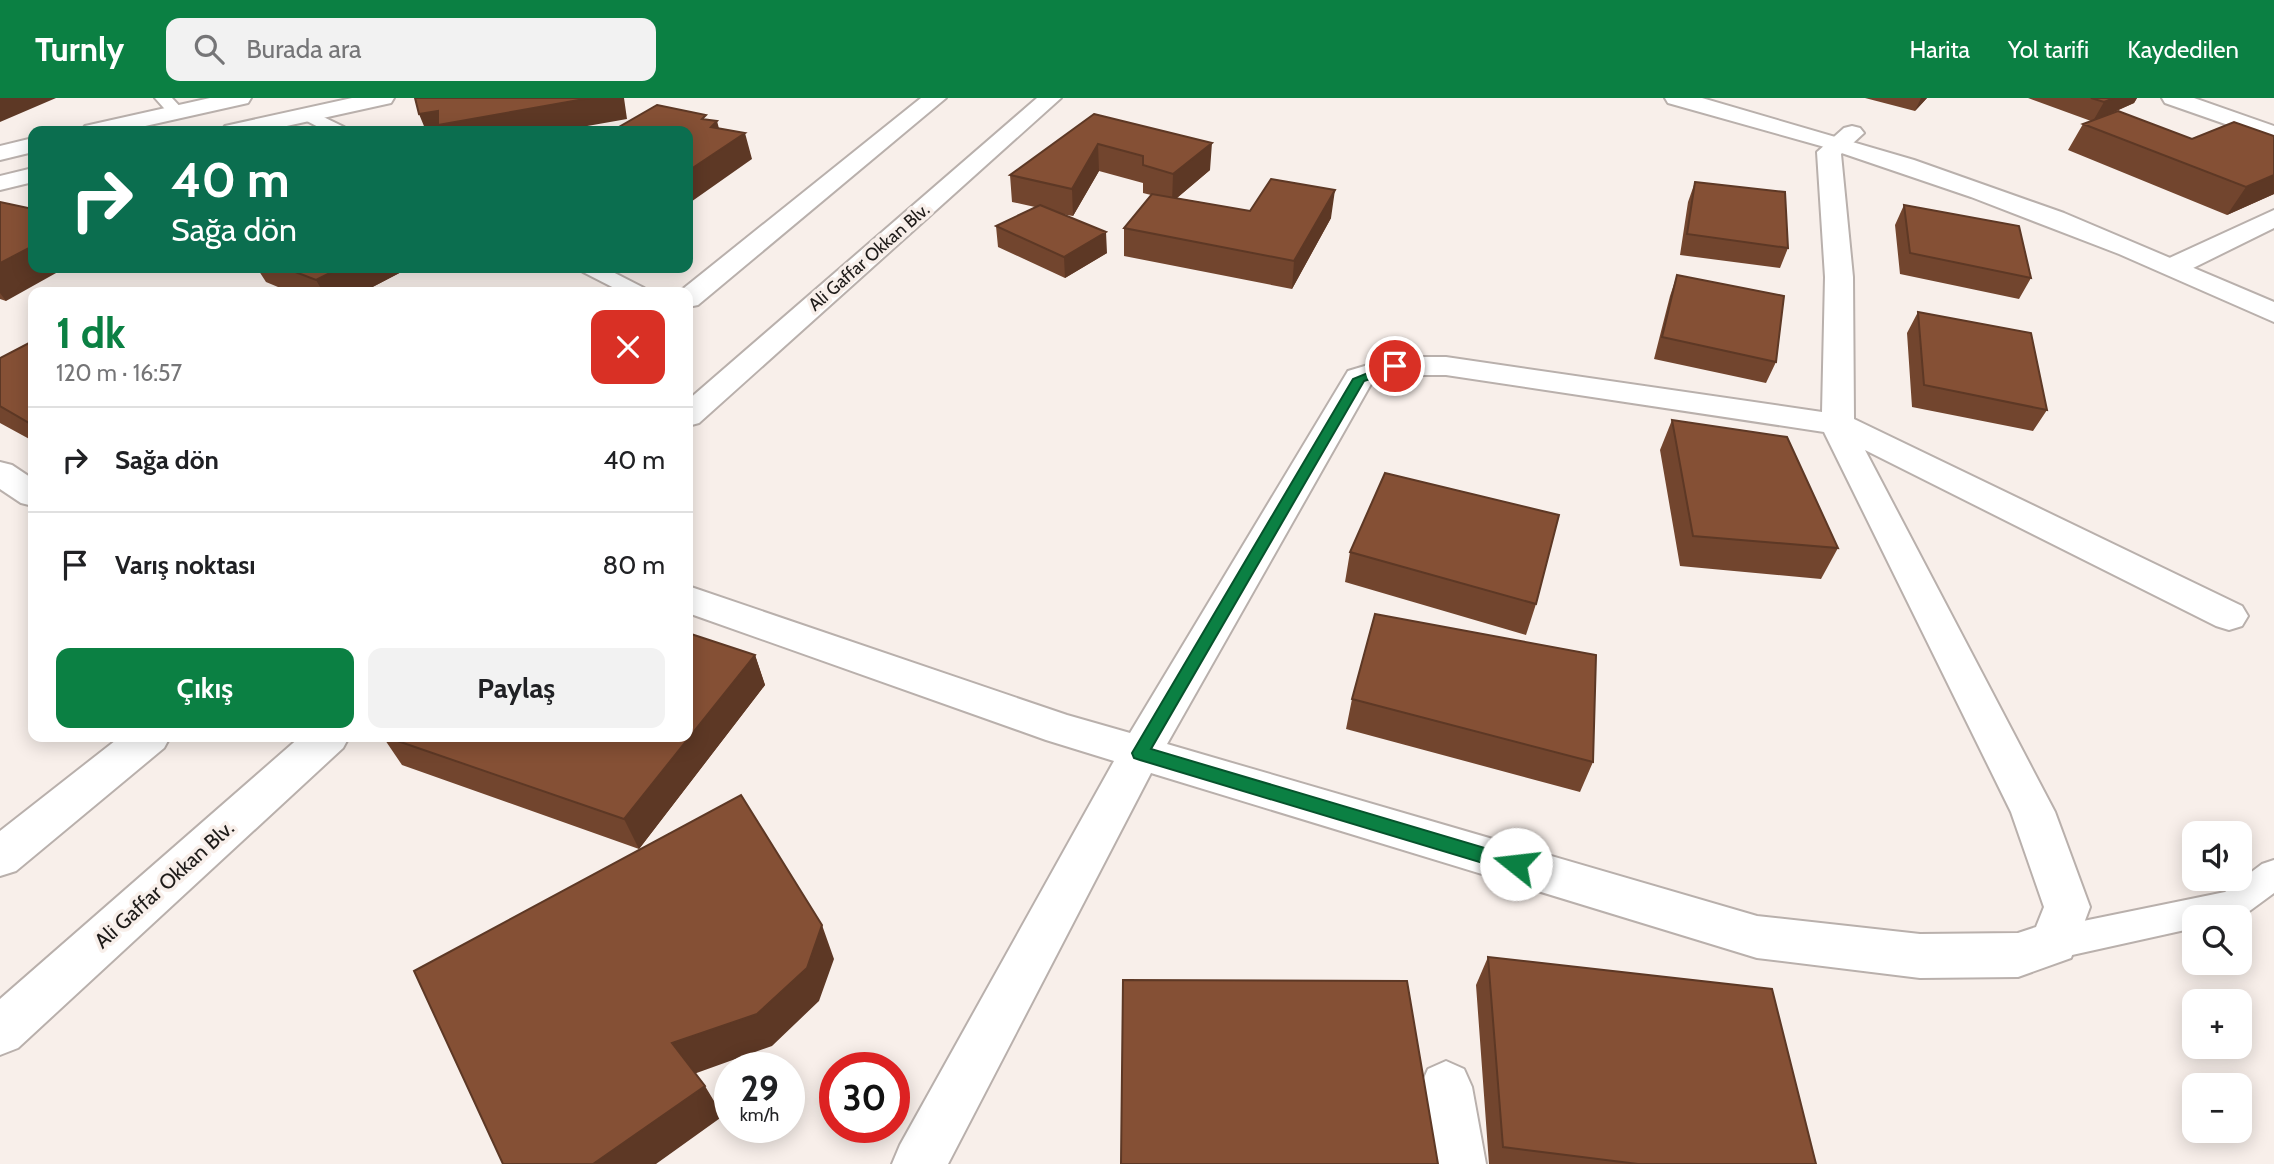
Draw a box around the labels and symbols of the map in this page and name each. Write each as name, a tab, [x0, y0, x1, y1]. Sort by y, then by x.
street label: Ali Gaffar Okkan Blv.	[804, 198, 934, 316]
pin	[1365, 336, 1425, 396]
street label: Ali Gaffar Okkan Blv.	[89, 815, 239, 953]
position arrow	[1479, 827, 1553, 901]
speed limit sign: 30	[819, 1052, 910, 1143]

